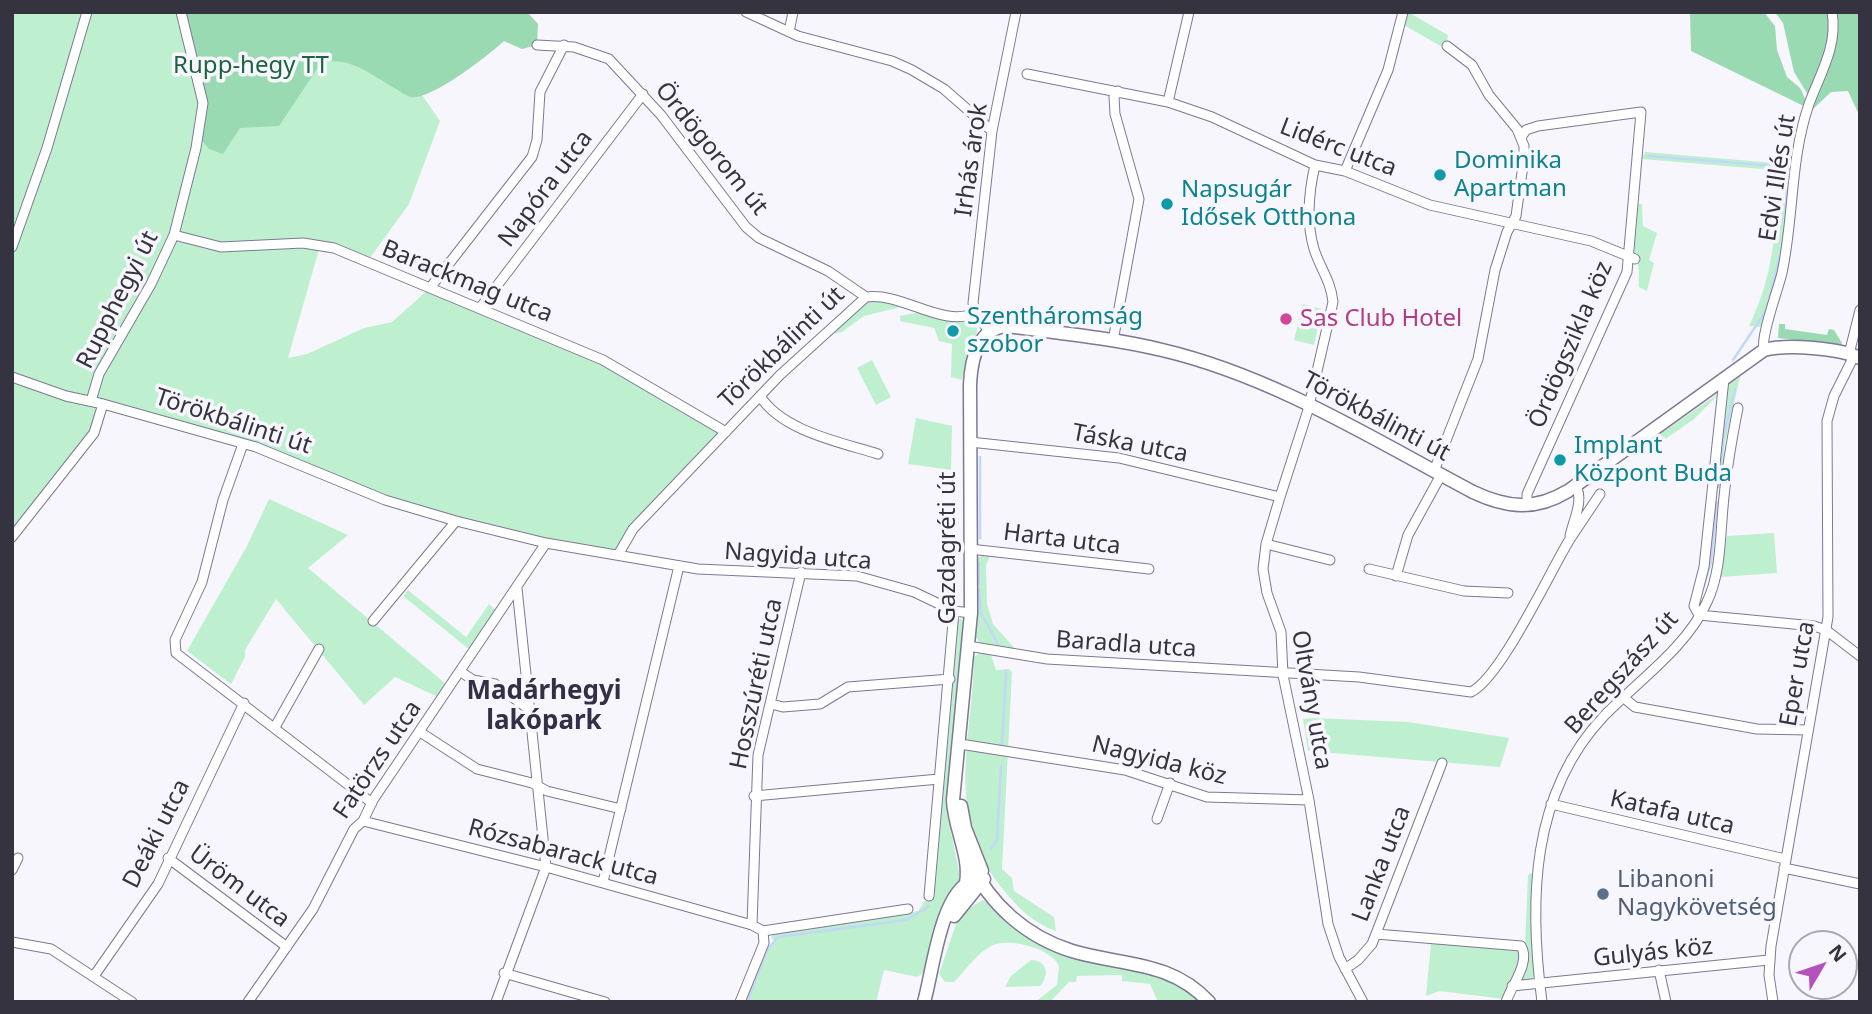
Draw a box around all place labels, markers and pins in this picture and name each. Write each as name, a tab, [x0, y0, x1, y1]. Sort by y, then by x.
place label: Dominika Apartman	[1454, 147, 1567, 203]
marker: Dominika Apartman	[1432, 167, 1448, 183]
place label: Napsugár Idősek Otthona	[1181, 176, 1356, 232]
marker: Napsugár Idősek Otthona	[1159, 196, 1175, 212]
place label: Szentháromság szobor	[967, 303, 1143, 359]
place label: Sas Club Hotel	[1300, 305, 1462, 333]
marker: Sas Club Hotel	[1278, 311, 1294, 327]
marker: Szentháromság szobor	[945, 323, 961, 339]
place label: Implant Központ Buda	[1574, 432, 1732, 488]
marker: Implant Központ Buda	[1552, 452, 1568, 468]
place label: Libanoni Nagykövetség	[1617, 866, 1777, 922]
marker: Libanoni Nagykövetség	[1595, 886, 1611, 902]

